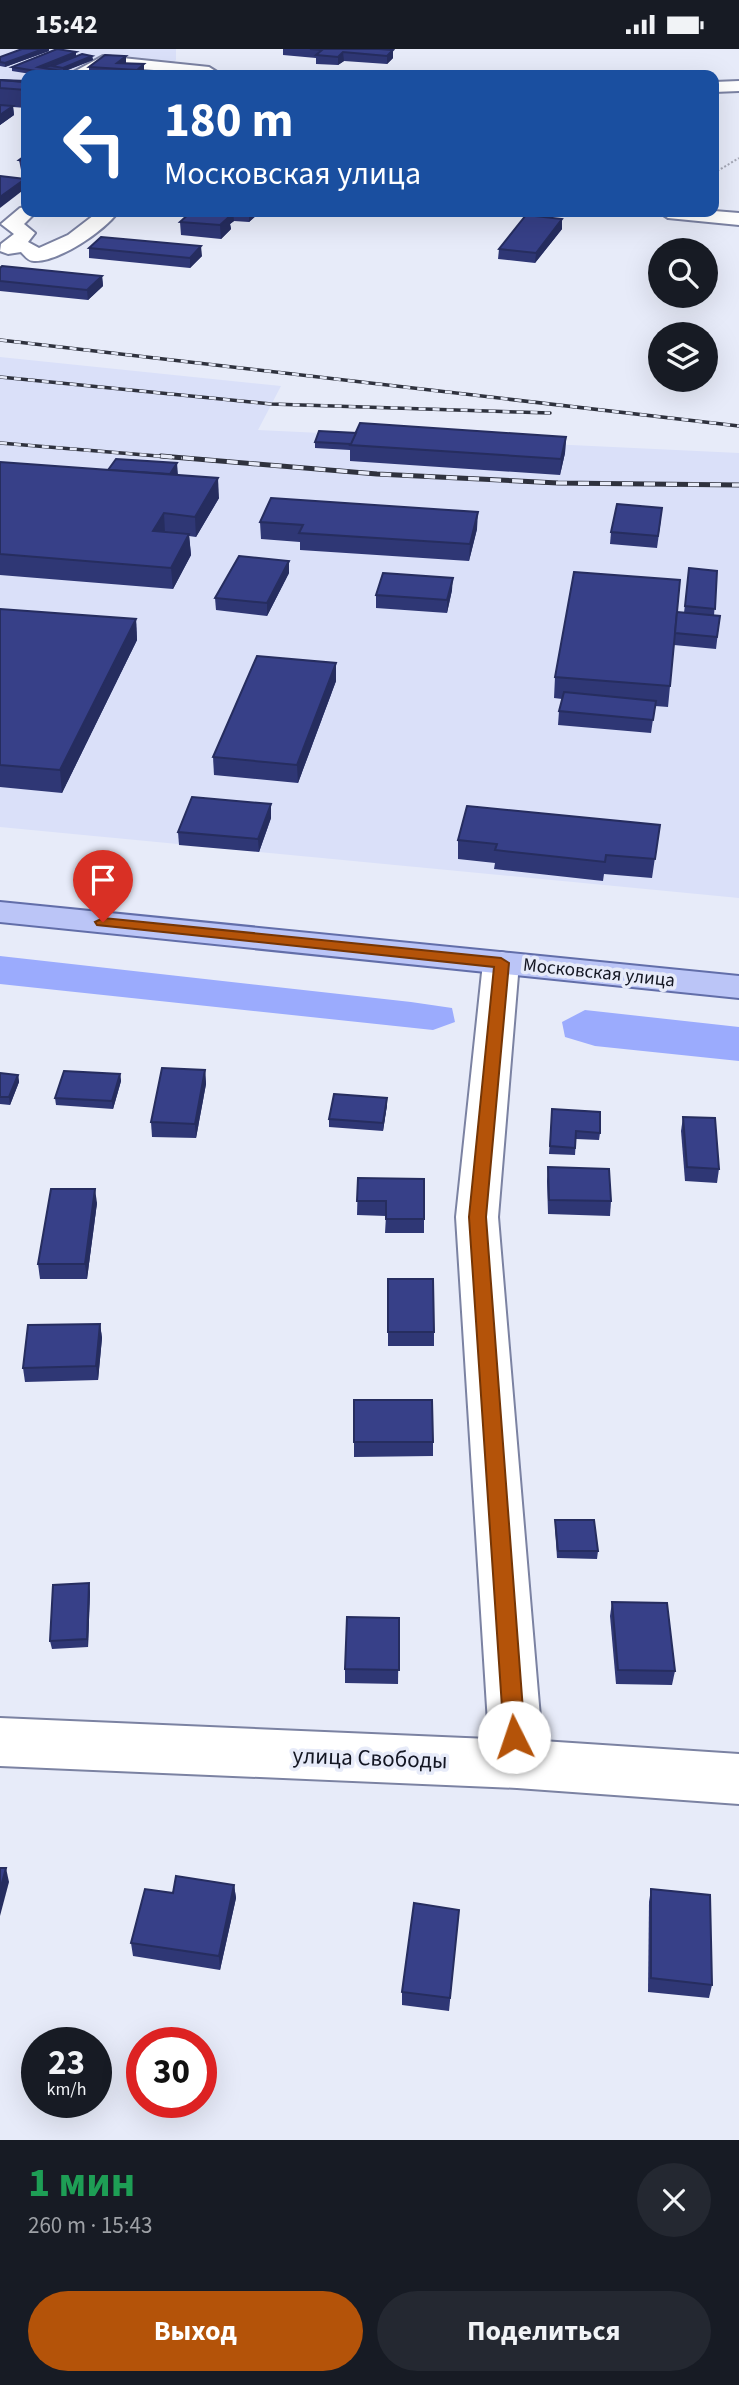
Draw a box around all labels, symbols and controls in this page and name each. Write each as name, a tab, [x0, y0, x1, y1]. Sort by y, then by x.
text: 15:42	[35, 6, 98, 43]
text: 180 m	[164, 86, 293, 156]
icon: left	[49, 98, 140, 189]
text: Московская улица	[164, 151, 421, 197]
map controls	[648, 238, 718, 392]
button: search	[648, 238, 718, 308]
button: layers	[648, 322, 718, 392]
pin	[73, 850, 133, 922]
icon: arrive	[84, 861, 122, 899]
street label: Московская улица	[522, 952, 676, 994]
position arrow	[477, 1700, 551, 1774]
street label: улица Свободы	[292, 1739, 448, 1777]
speed limit sign: 30	[126, 2027, 217, 2118]
text: 23	[48, 2038, 85, 2088]
text: km/h	[47, 2077, 86, 2102]
text: 1 мин	[28, 2153, 135, 2213]
button: close	[637, 2163, 711, 2237]
text: 260 m · 15:43	[28, 2209, 152, 2242]
button: Выход	[28, 2291, 363, 2371]
button: Поделиться	[377, 2291, 711, 2371]

